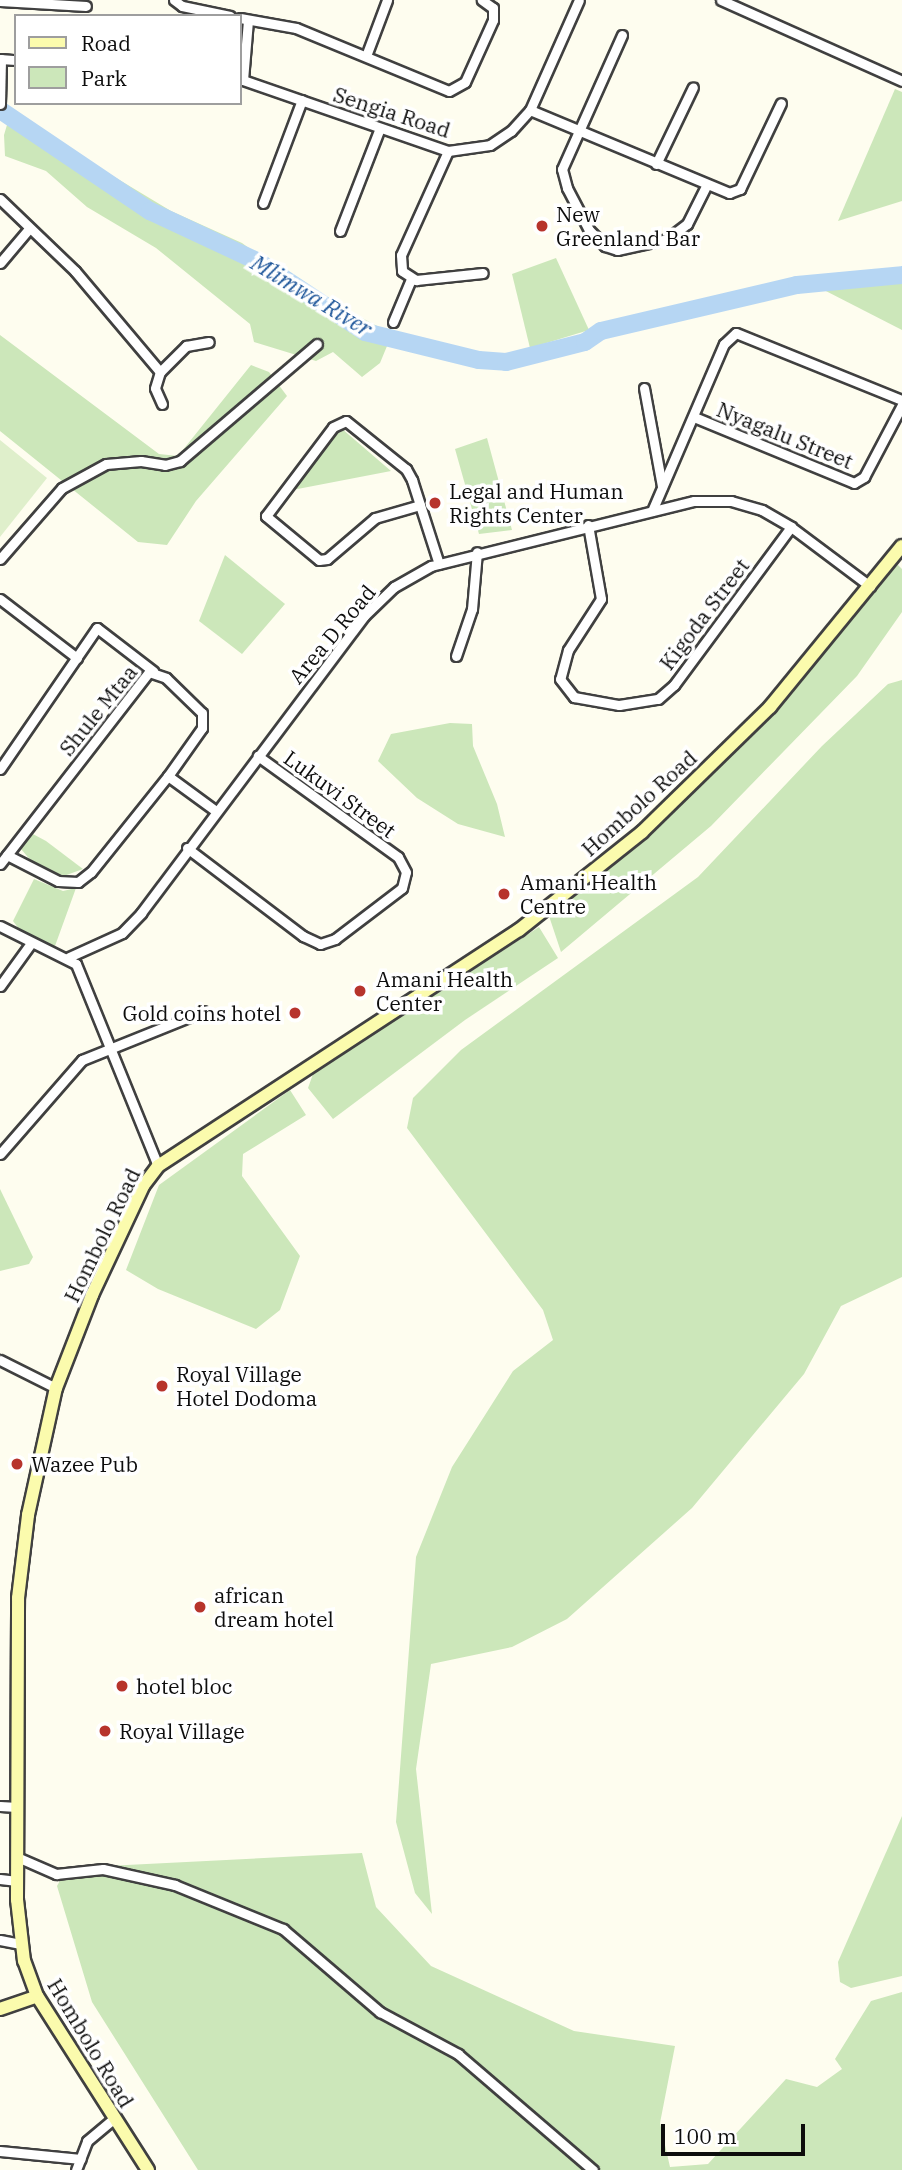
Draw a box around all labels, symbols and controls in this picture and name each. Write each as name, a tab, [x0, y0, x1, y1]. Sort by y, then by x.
legend	[14, 14, 242, 105]
text: Road	[81, 29, 131, 57]
text: Park	[81, 64, 127, 92]
street label: Sengia Road	[330, 81, 454, 143]
place label: New Greenland Bar	[556, 201, 700, 251]
marker: New Greenland Bar	[534, 218, 550, 234]
water label: Mlimwa River	[247, 248, 377, 342]
street label: Nyagalu Street	[713, 396, 857, 474]
place label: Legal and Human Rights Center	[449, 478, 624, 528]
marker: Legal and Human Rights Center	[427, 495, 443, 511]
street label: Kigoda Street	[654, 553, 754, 675]
street label: Area D Road	[283, 579, 381, 689]
street label: Shule Mtaa	[54, 660, 142, 760]
street label: Lukuvi Street	[279, 745, 401, 843]
street label: Hombolo Road	[576, 745, 702, 861]
place label: Amani Health Centre	[520, 869, 657, 919]
marker: Amani Health Centre	[494, 884, 514, 904]
place label: Amani Health Center	[376, 966, 513, 1016]
marker: Amani Health Center	[350, 981, 370, 1001]
place label: Gold coins hotel	[123, 1000, 281, 1026]
marker: Gold coins hotel	[287, 1005, 303, 1021]
street label: Hombolo Road	[59, 1164, 145, 1306]
place label: Royal Village Hotel Dodoma	[176, 1361, 317, 1411]
marker: Royal Village Hotel Dodoma	[154, 1378, 170, 1394]
place label: Wazee Pub	[31, 1451, 138, 1477]
marker: Wazee Pub	[9, 1456, 25, 1472]
place label: african dream hotel	[214, 1582, 334, 1632]
marker: african dream hotel	[192, 1599, 208, 1615]
place label: hotel bloc	[136, 1673, 233, 1699]
marker: hotel bloc	[114, 1678, 130, 1694]
place label: Royal Village	[119, 1718, 245, 1744]
marker: Royal Village	[97, 1723, 113, 1739]
street label: Hombolo Road	[43, 1974, 139, 2112]
scale bar	[664, 2110, 808, 2154]
text: 100 m	[674, 2122, 737, 2150]

